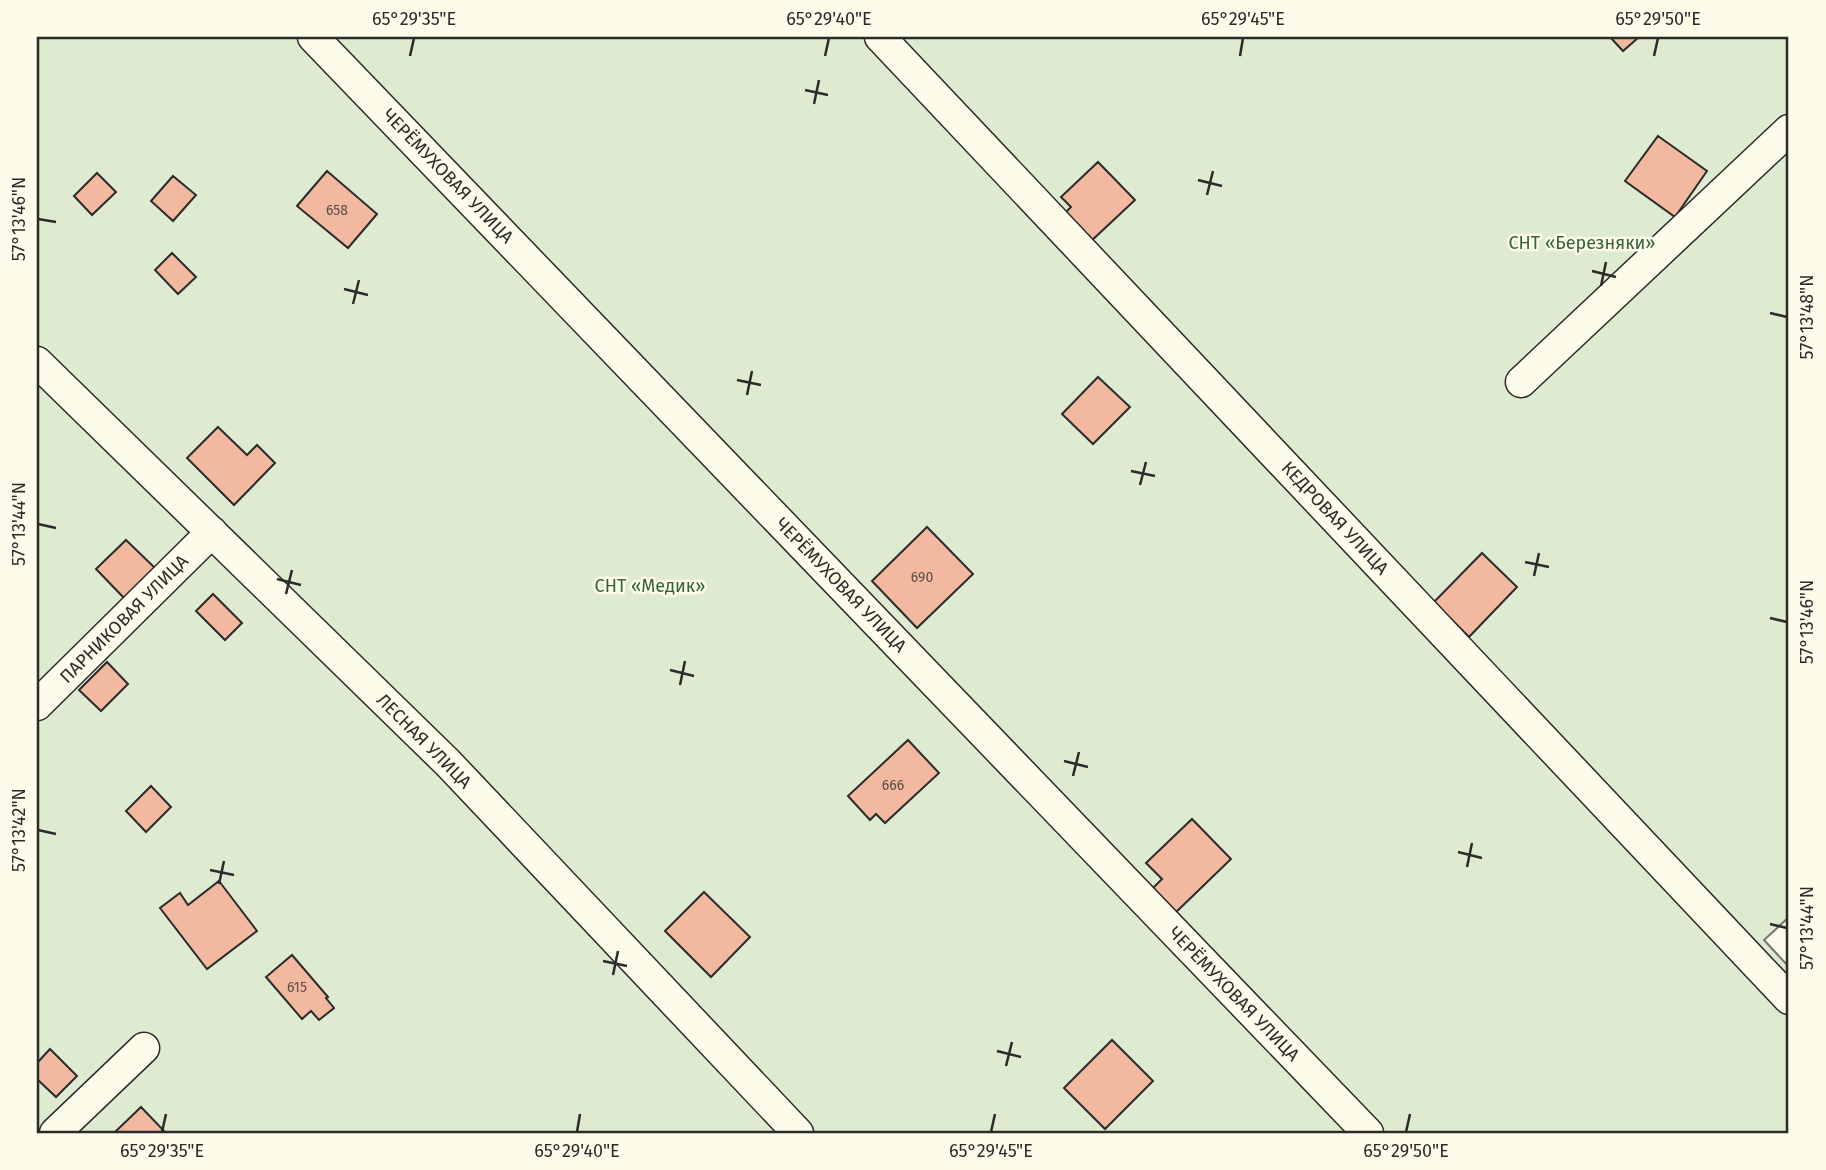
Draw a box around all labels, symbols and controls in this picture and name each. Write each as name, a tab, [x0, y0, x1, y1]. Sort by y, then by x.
text: 65°29'35"E	[372, 8, 456, 30]
text: 65°29'40"E	[786, 8, 872, 30]
text: 65°29'45"E	[1201, 8, 1285, 30]
text: 65°29'50"E	[1615, 8, 1701, 30]
street label: ЧЕРЁМУХОВАЯ УЛИЦА	[378, 104, 519, 249]
text: 57°13'46"N	[8, 177, 30, 261]
house number: 658	[326, 202, 348, 219]
park label: СНТ «Березняки»	[1509, 232, 1655, 254]
text: 57°13'48"N	[1796, 275, 1818, 359]
street label: КЕДРОВАЯ УЛИЦА	[1277, 457, 1394, 580]
text: 57°13'44"N	[8, 482, 30, 566]
street label: ЧЕРЁМУХОВАЯ УЛИЦА	[771, 513, 912, 658]
street label: ПАРНИКОВАЯ УЛИЦА	[55, 550, 193, 688]
house number: 690	[911, 569, 933, 586]
park label: СНТ «Медик»	[595, 575, 705, 597]
text: 57°13'46"N	[1796, 580, 1818, 664]
street label: ЛЕСНАЯ УЛИЦА	[372, 689, 477, 794]
house number: 666	[882, 777, 904, 794]
text: 57°13'42"N	[8, 788, 30, 872]
text: 57°13'44"N	[1796, 886, 1818, 970]
street label: ЧЕРЁМУХОВАЯ УЛИЦА	[1164, 922, 1305, 1067]
house number: 615	[287, 979, 307, 996]
text: 65°29'35"E	[120, 1140, 204, 1162]
text: 65°29'40"E	[534, 1140, 620, 1162]
text: 65°29'45"E	[949, 1140, 1033, 1162]
text: 65°29'50"E	[1363, 1140, 1449, 1162]

